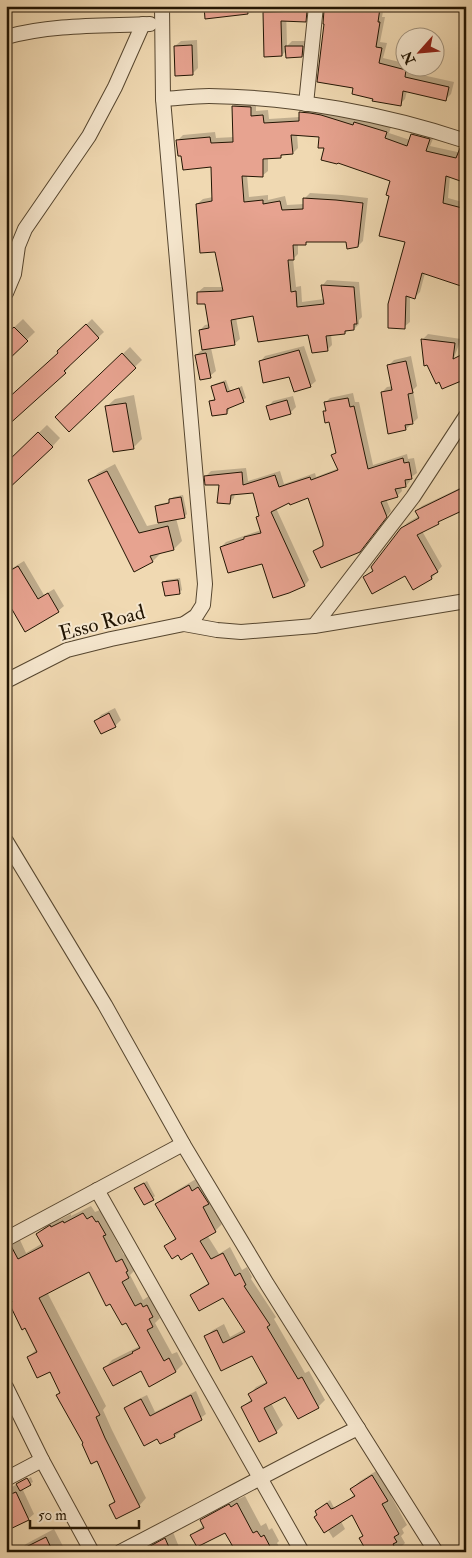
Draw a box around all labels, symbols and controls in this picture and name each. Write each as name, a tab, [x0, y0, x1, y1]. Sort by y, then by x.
north arrow	[394, 28, 444, 78]
text: N	[398, 48, 420, 68]
street label: Esso Road	[56, 598, 149, 647]
scale bar	[30, 1498, 139, 1530]
text: 50 m	[38, 1506, 67, 1525]

